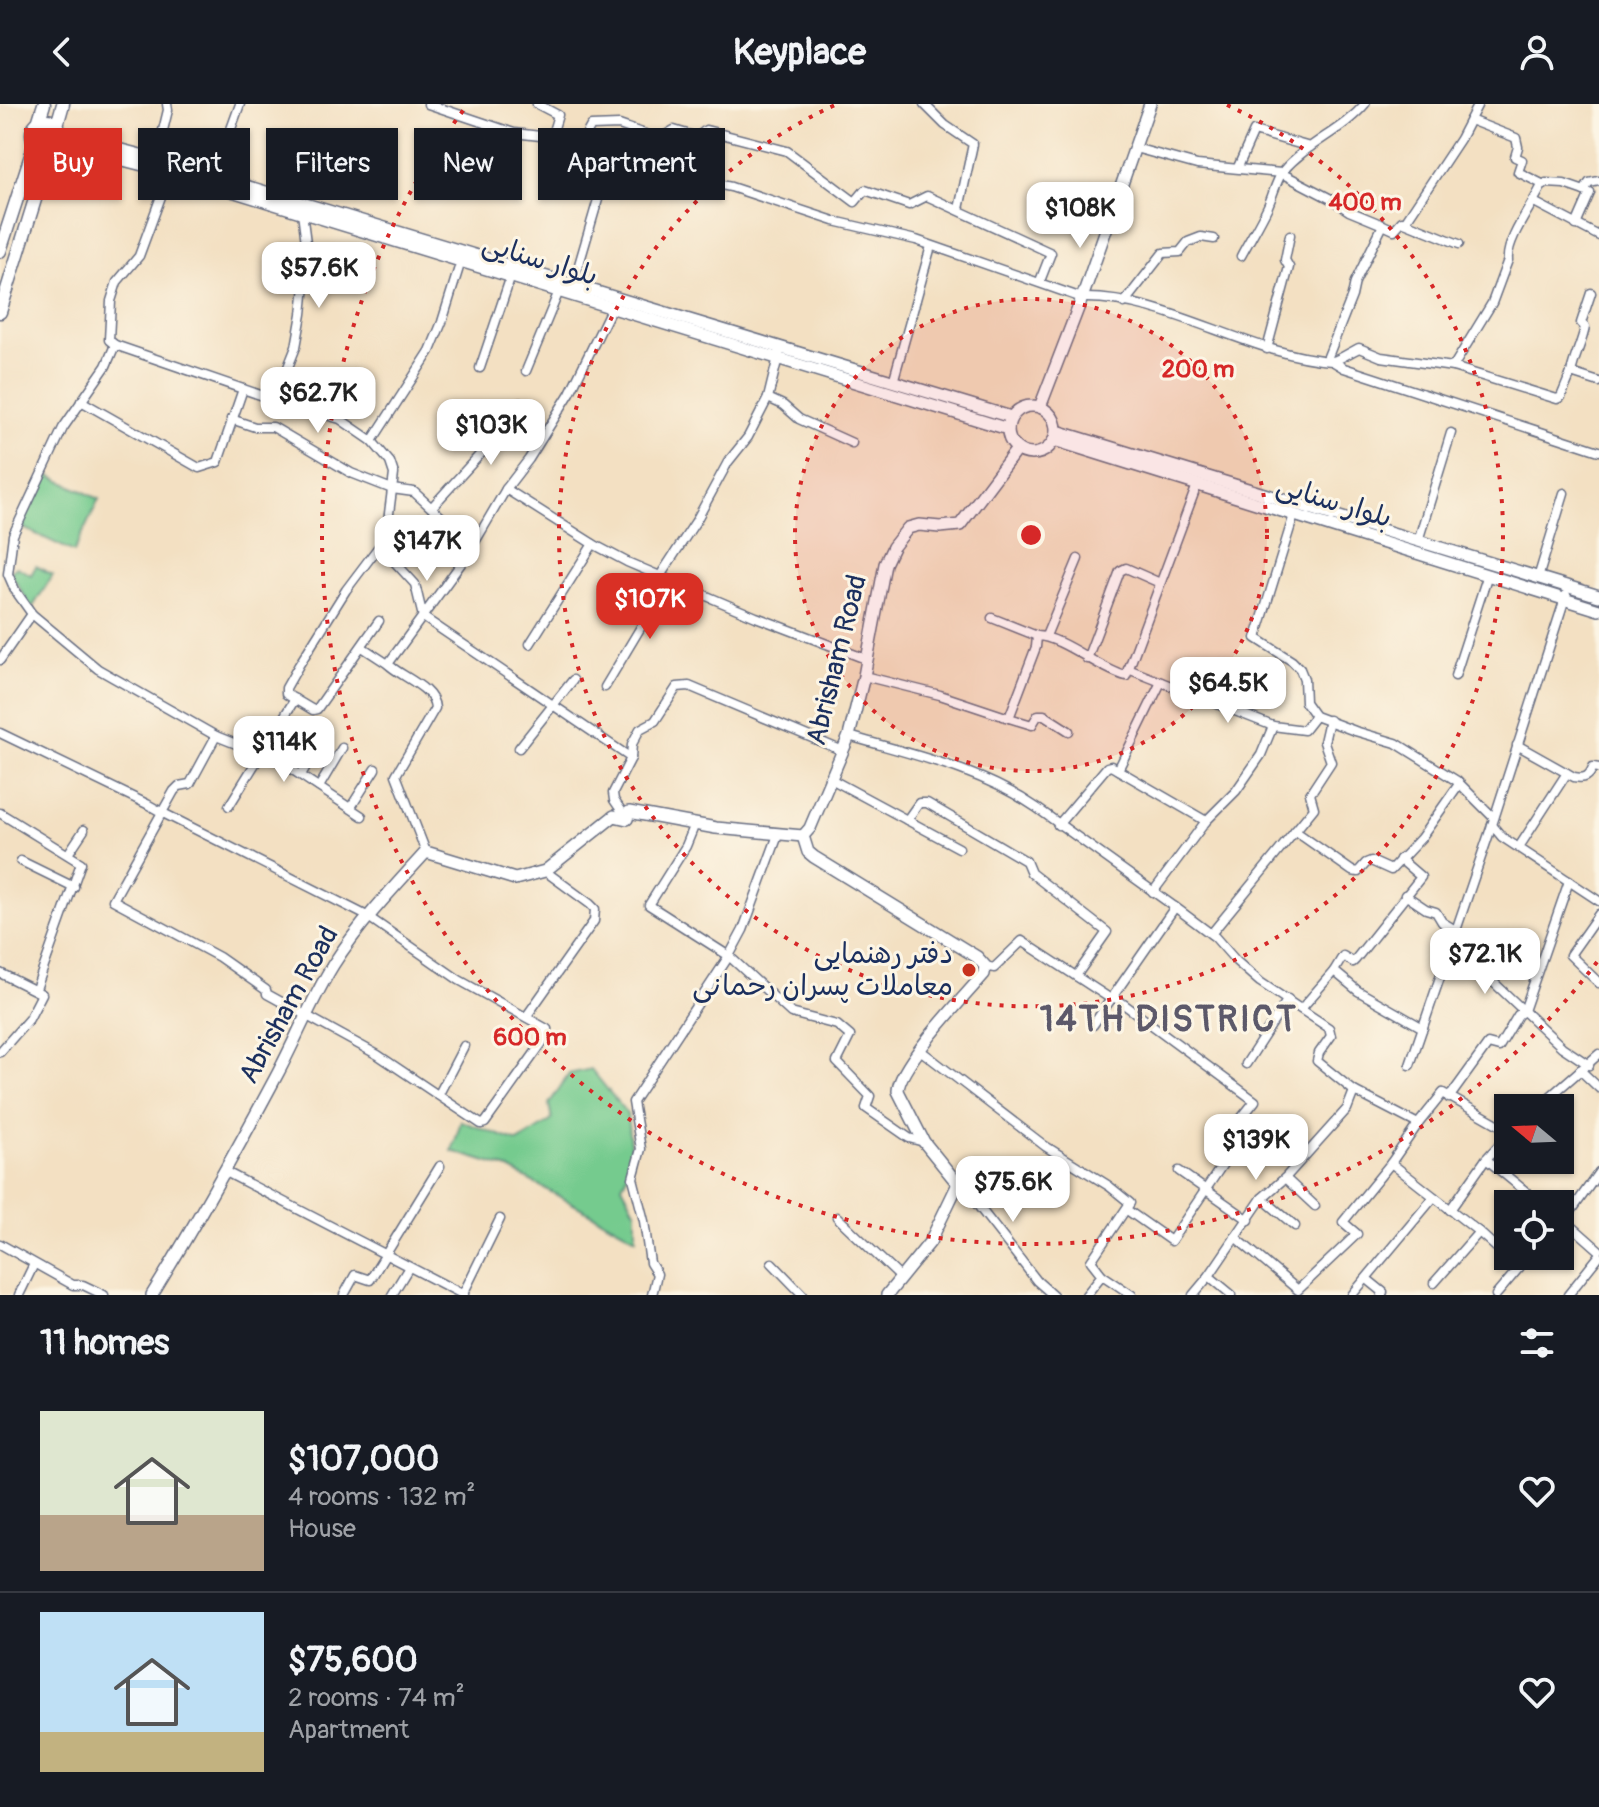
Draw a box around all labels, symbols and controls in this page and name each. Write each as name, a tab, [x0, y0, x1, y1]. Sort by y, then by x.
icon: back	[40, 30, 84, 74]
text: Keyplace	[733, 30, 866, 75]
icon: person	[1515, 30, 1559, 74]
chip: Buy	[24, 128, 122, 200]
chip: Rent	[138, 128, 250, 200]
chip: Filters	[266, 128, 398, 200]
chip: New	[414, 128, 522, 200]
chip: Apartment	[538, 128, 725, 200]
pin: $108K	[1024, 182, 1136, 250]
text: 400 m	[1328, 188, 1402, 217]
text: $108K	[1045, 192, 1115, 224]
street label: بلوار سنایی	[478, 226, 602, 294]
pin: $57.6K	[254, 242, 384, 310]
text: $57.6K	[280, 252, 358, 284]
text: 200 m	[1162, 355, 1234, 384]
pin: $62.7K	[253, 367, 383, 435]
text: $62.7K	[279, 377, 357, 409]
pin: $103K	[435, 399, 547, 467]
text: $103K	[455, 409, 527, 441]
street label: بلوار سنایی	[1272, 468, 1396, 536]
pin: $147K	[371, 515, 483, 583]
centre of rings	[1017, 521, 1045, 549]
text: $147K	[393, 525, 461, 557]
street label: Abrisham Road	[799, 571, 875, 749]
pin: $107K	[594, 573, 706, 641]
text: $107K	[614, 583, 686, 615]
pin: $64.5K	[1163, 657, 1293, 725]
text: $64.5K	[1188, 667, 1268, 699]
pin: $114K	[228, 716, 340, 784]
text: $114K	[251, 726, 317, 758]
street label: Abrisham Road	[231, 920, 347, 1090]
pin: $72.1K	[1420, 928, 1550, 996]
place label: دفتر رهنمایی معاملات پسران رحمانی	[692, 937, 953, 1004]
text: $72.1K	[1448, 938, 1522, 970]
marker: دفتر رهنمایی معاملات پسران رحمانی	[960, 961, 978, 979]
district label: 14TH DISTRICT	[1040, 997, 1298, 1042]
text: 600 m	[493, 1023, 567, 1052]
north arrow	[1494, 1094, 1574, 1174]
map controls	[1494, 1094, 1574, 1270]
pin: $139K	[1200, 1114, 1312, 1182]
text: $139K	[1222, 1124, 1290, 1156]
pin: $75.6K	[948, 1156, 1078, 1224]
text: $75.6K	[974, 1166, 1052, 1198]
button: locate	[1494, 1190, 1574, 1270]
icon: filters	[1515, 1321, 1559, 1365]
text: 11 homes	[40, 1322, 169, 1365]
text: $107,000	[288, 1438, 439, 1481]
icon: home	[104, 1443, 200, 1539]
icon: heart	[1515, 1469, 1559, 1513]
text: 4 rooms · 132 m²	[288, 1481, 476, 1513]
text: House	[288, 1513, 356, 1545]
text: $75,600	[288, 1639, 418, 1682]
icon: home	[104, 1644, 200, 1740]
icon: heart	[1515, 1670, 1559, 1714]
text: 2 rooms · 74 m²	[288, 1682, 465, 1714]
text: Apartment	[288, 1714, 409, 1746]

